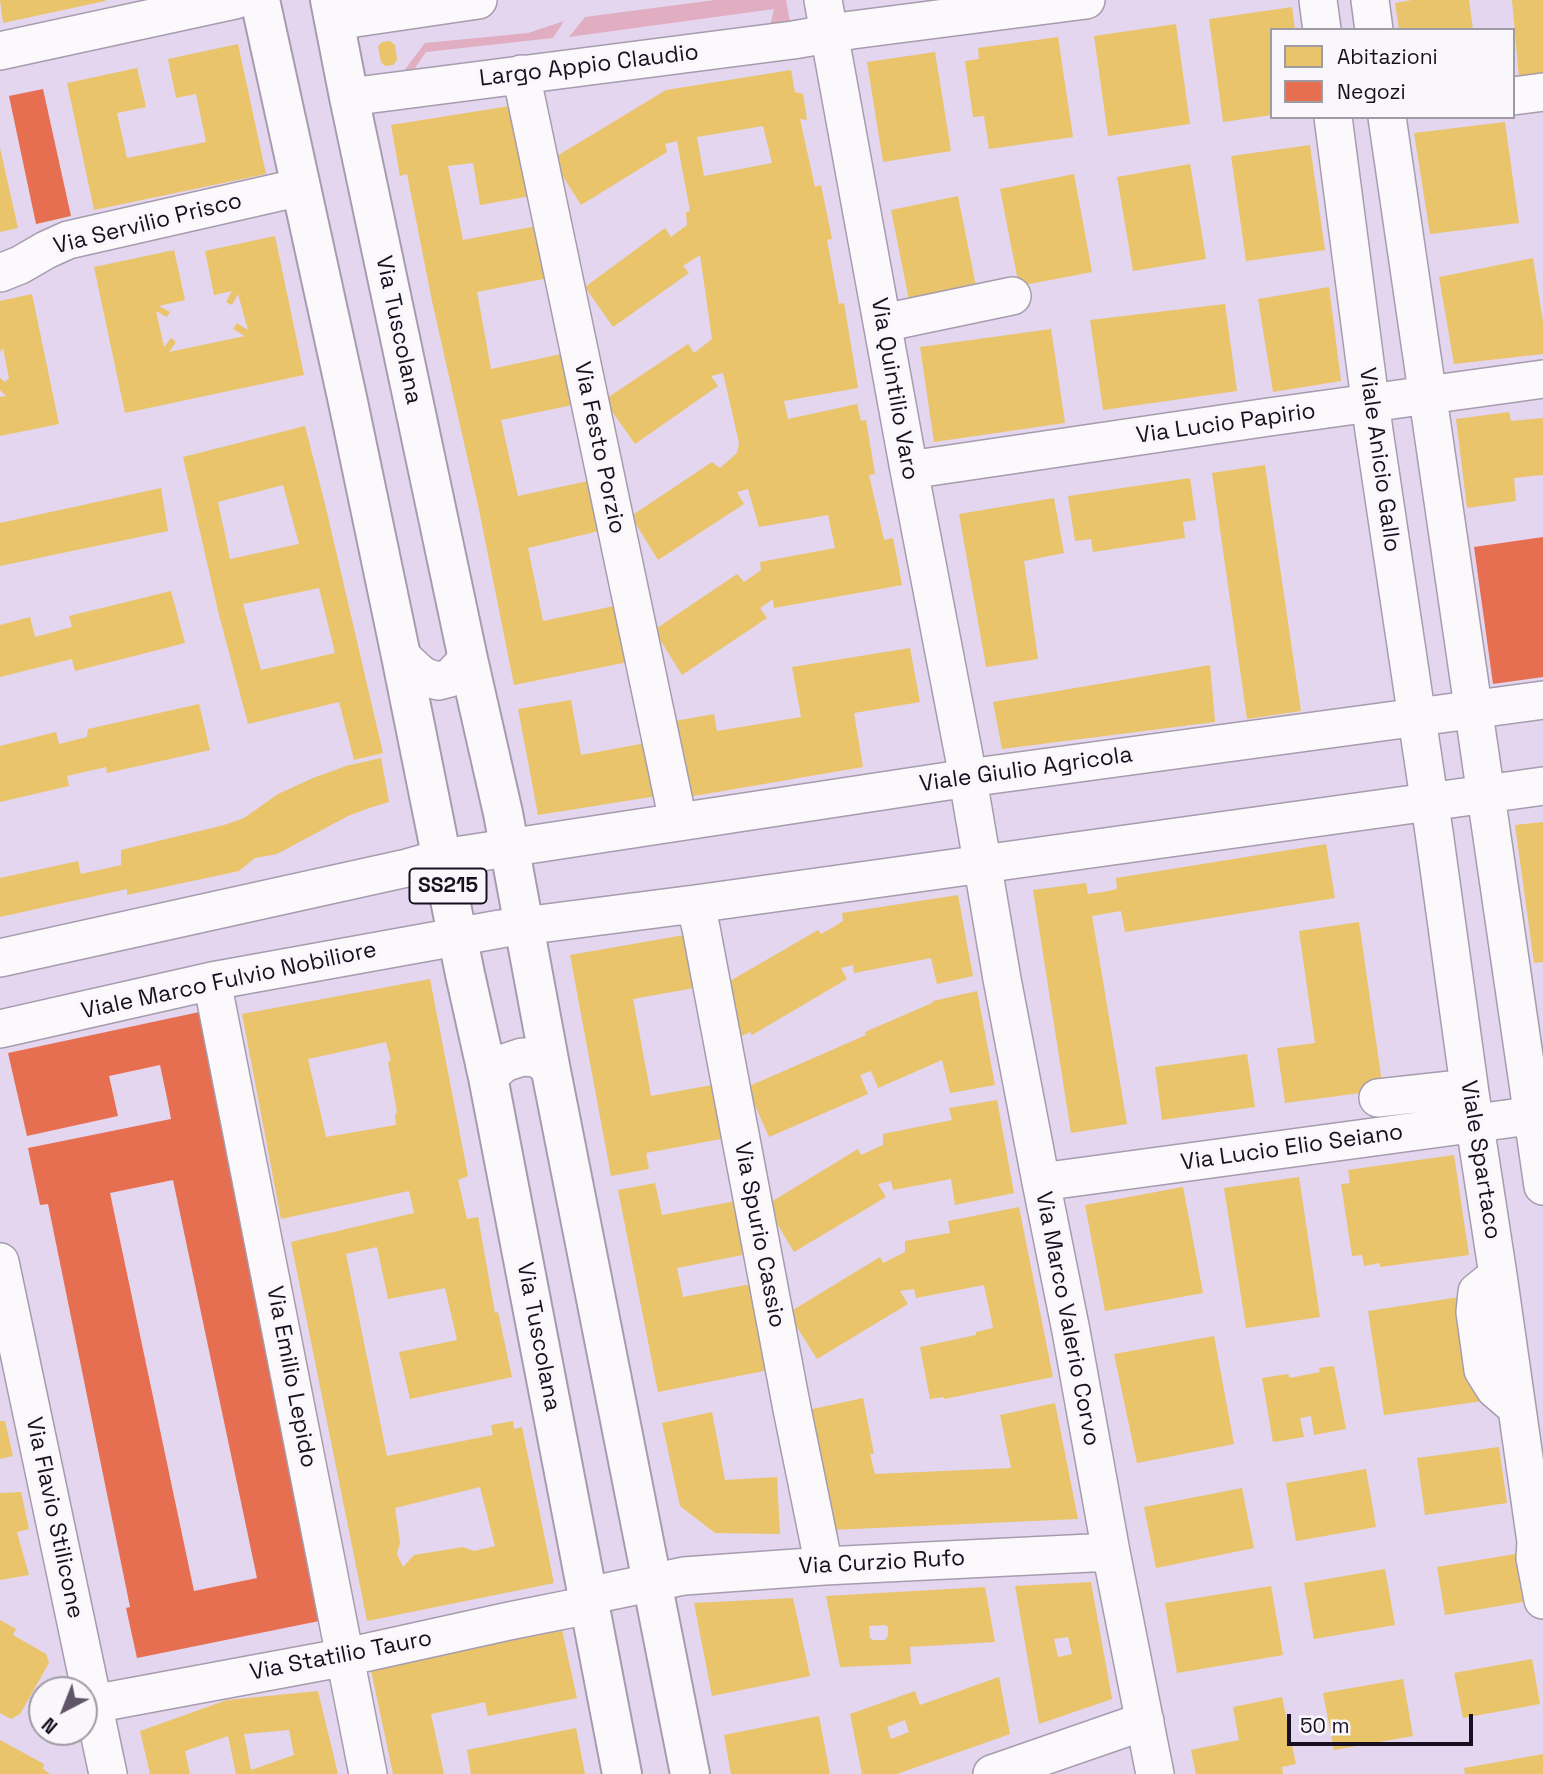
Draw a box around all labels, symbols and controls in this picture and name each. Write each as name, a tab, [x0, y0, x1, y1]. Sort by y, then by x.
legend	[1270, 28, 1515, 119]
street label: Largo Appio Claudio	[478, 39, 700, 93]
text: Abitazioni	[1337, 43, 1438, 70]
text: Negozi	[1337, 78, 1406, 105]
street label: Via Servilio Prisco	[51, 187, 245, 261]
street label: Via Tuscolana	[369, 253, 427, 407]
street label: Via Quintilio Varo	[864, 296, 924, 482]
street label: Via Festo Porzio	[567, 359, 631, 537]
street label: Viale Anicio Gallo	[1352, 366, 1406, 554]
street label: Via Lucio Papirio	[1135, 398, 1317, 450]
street label: Viale Giulio Agricola	[918, 741, 1134, 799]
road number: SS215	[410, 868, 486, 903]
street label: Viale Marco Fulvio Nobiliore	[79, 936, 379, 1026]
street label: Viale Spartaco	[1454, 1079, 1506, 1241]
street label: Via Lucio Elio Seiano	[1179, 1119, 1405, 1177]
street label: Via Spurio Cassio	[727, 1140, 791, 1330]
street label: Via Marco Valerio Corvo	[1029, 1190, 1105, 1448]
street label: Via Tuscolana	[510, 1260, 566, 1414]
street label: Via Emilio Lepido	[260, 1284, 322, 1470]
street label: Via Flavio Stilicone	[19, 1415, 89, 1621]
street label: Via Curzio Rufo	[798, 1545, 966, 1581]
street label: Via Statilio Tauro	[248, 1625, 434, 1687]
north arrow	[28, 1676, 98, 1746]
scale bar	[1291, 1700, 1476, 1744]
text: N	[37, 1712, 63, 1739]
text: 50 m	[1300, 1712, 1350, 1739]

